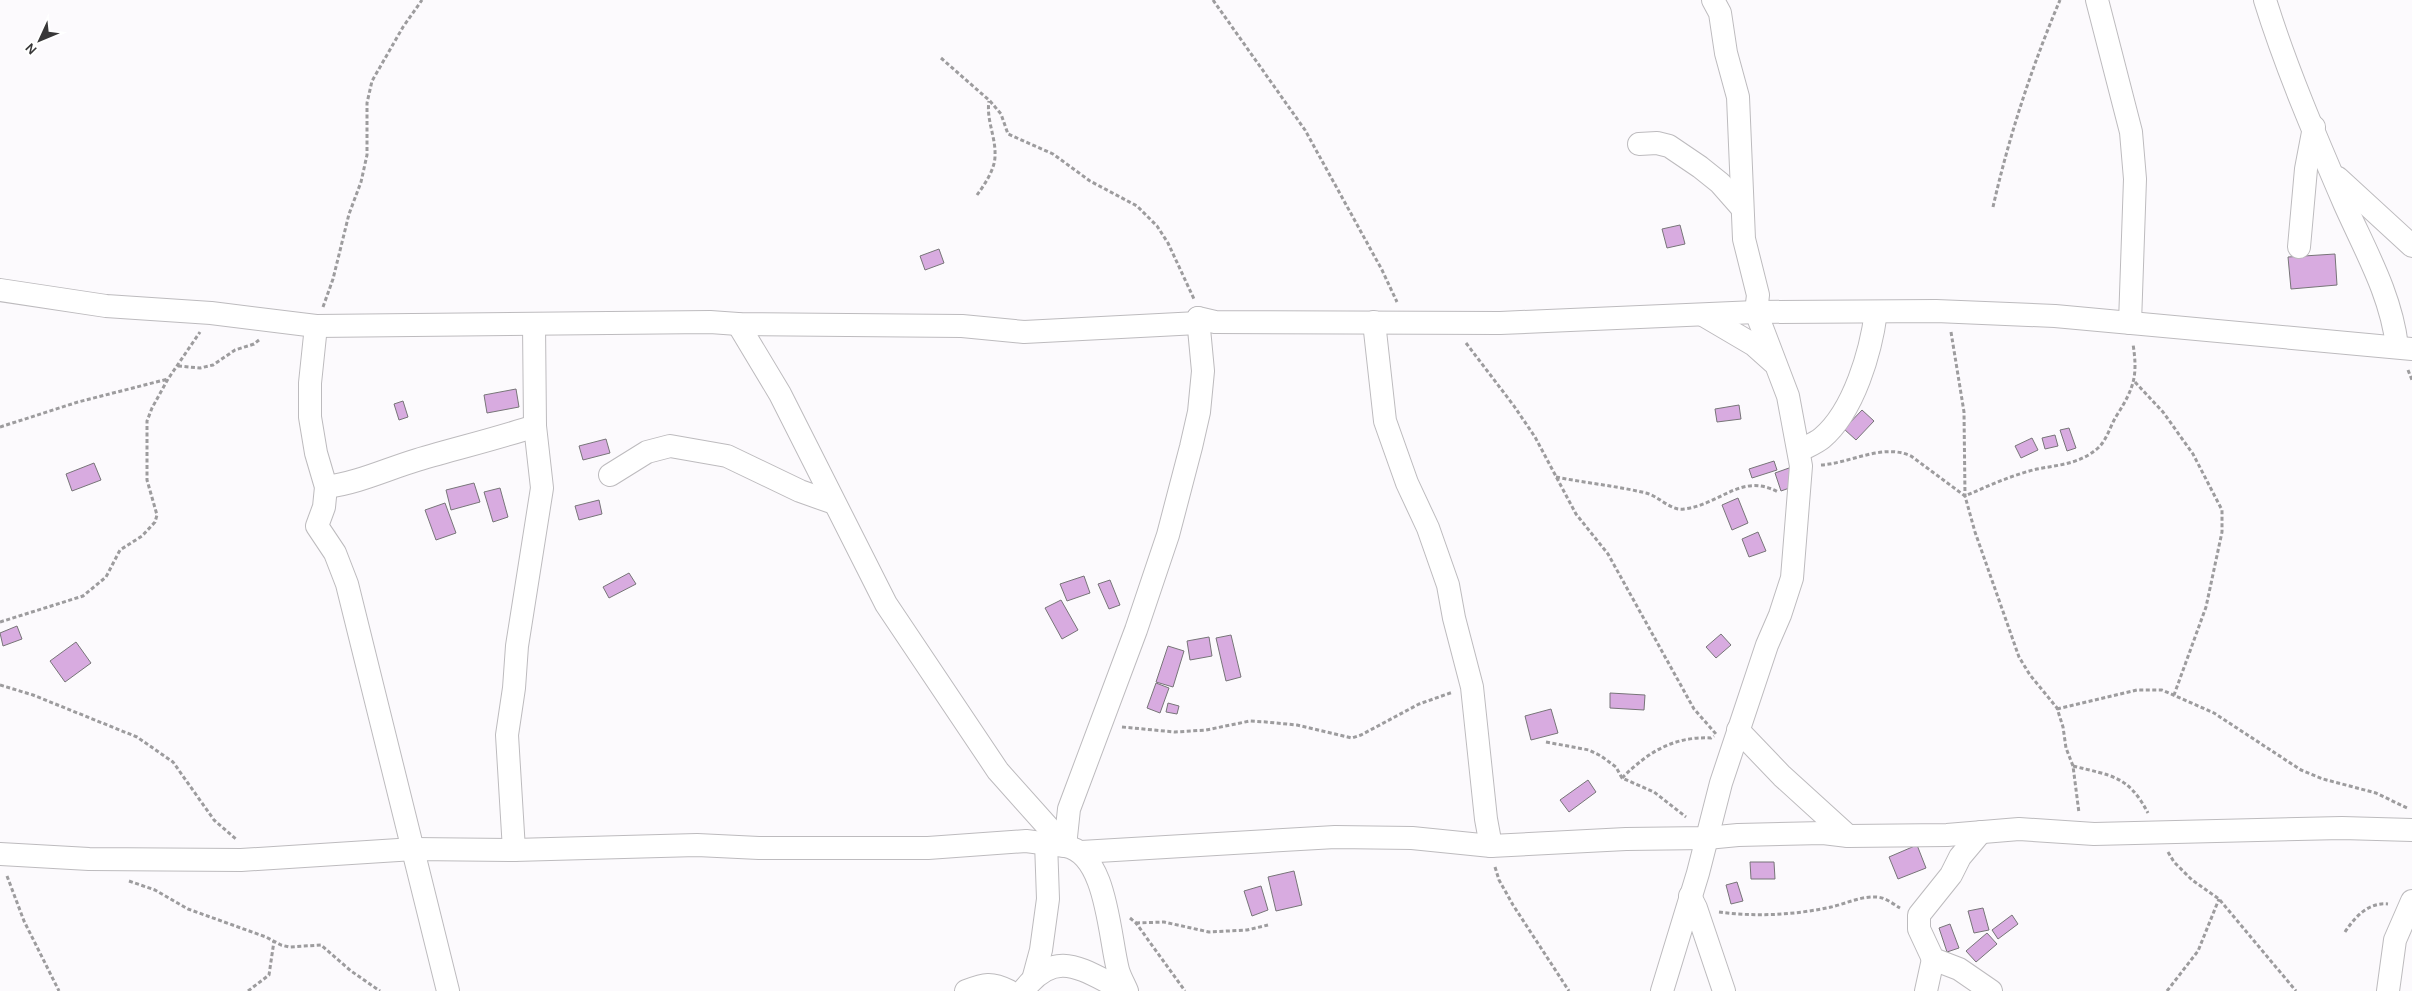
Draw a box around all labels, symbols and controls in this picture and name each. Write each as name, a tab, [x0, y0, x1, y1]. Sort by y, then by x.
north arrow	[15, 15, 65, 65]
text: N	[21, 39, 41, 58]

